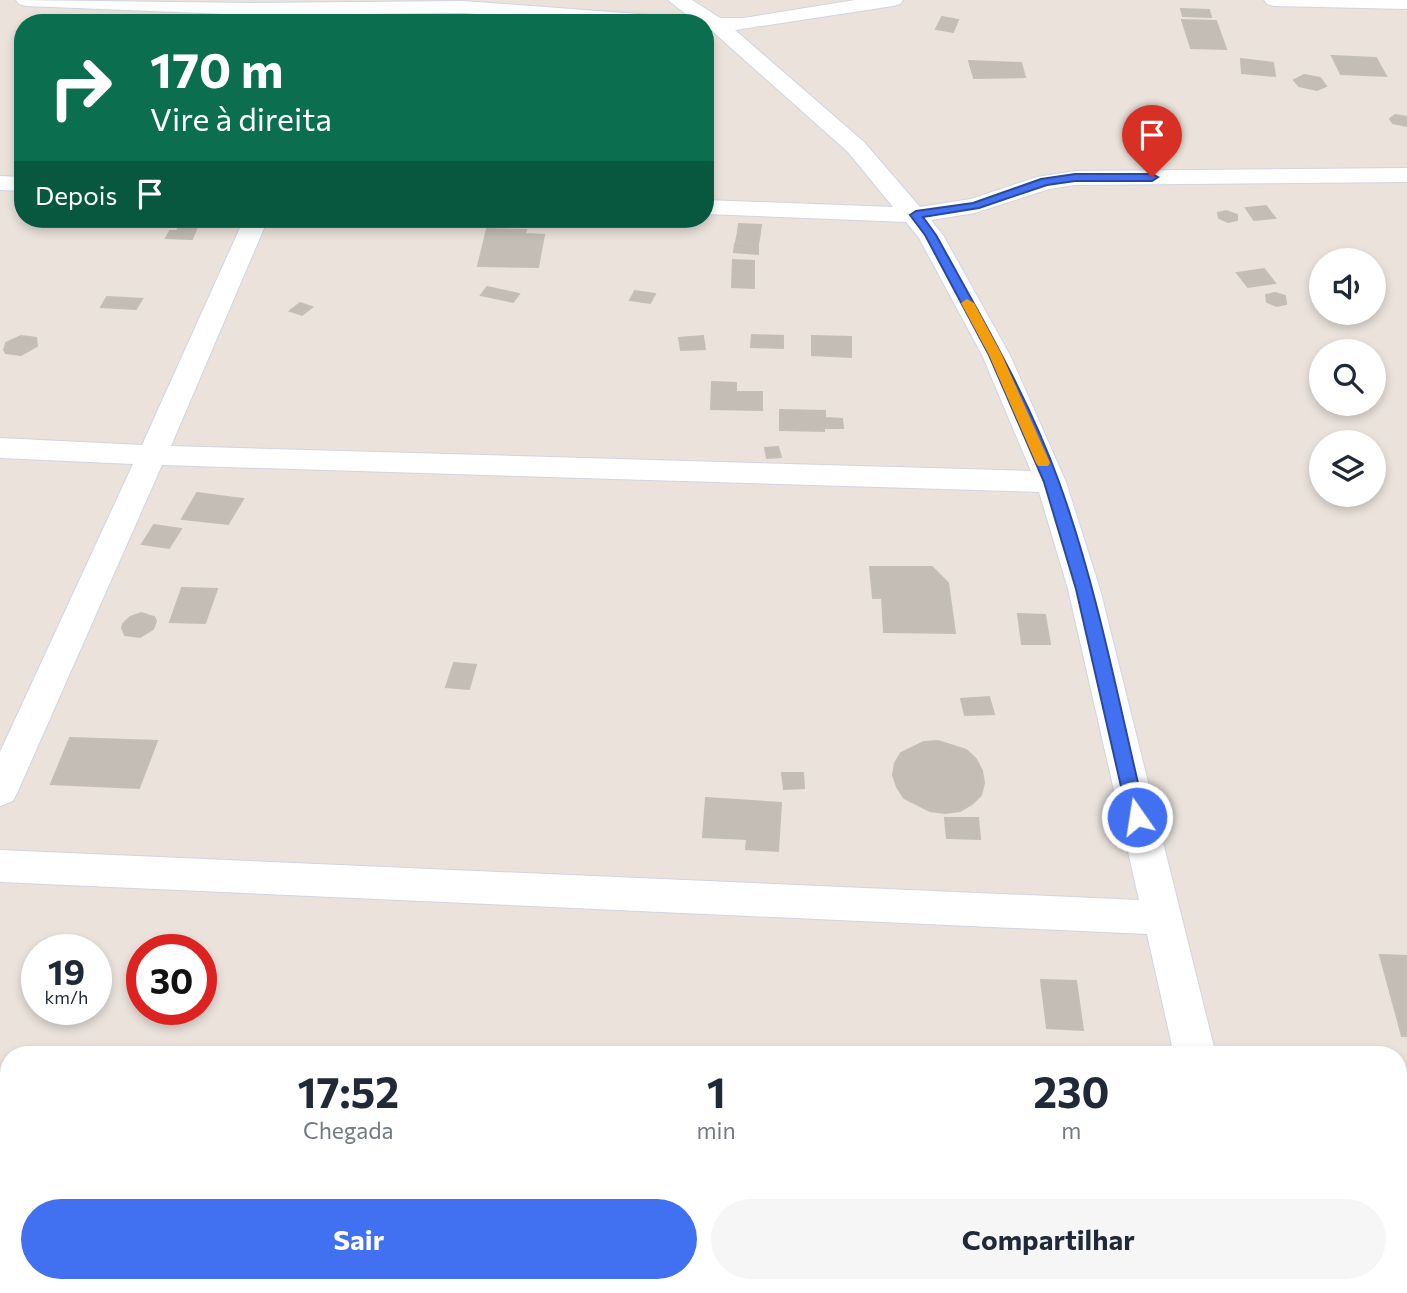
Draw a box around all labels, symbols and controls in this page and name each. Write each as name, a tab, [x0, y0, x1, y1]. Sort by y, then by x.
text: 170 m	[150, 38, 283, 98]
icon: right	[35, 42, 126, 133]
text: Vire à direita	[150, 98, 332, 138]
pin	[1122, 105, 1182, 177]
icon: arrive	[1133, 116, 1171, 154]
icon: arrive	[131, 175, 169, 213]
text: Depois	[35, 179, 117, 210]
map controls	[1309, 248, 1386, 507]
button: sound	[1309, 248, 1386, 325]
button: search	[1309, 339, 1386, 416]
button: layers	[1309, 430, 1386, 507]
position arrow	[1100, 780, 1174, 854]
speed limit sign: 30	[126, 934, 217, 1025]
text: 19	[48, 949, 85, 992]
text: km/h	[45, 986, 88, 1008]
text: 17:52	[297, 1065, 399, 1117]
text: 1	[707, 1065, 726, 1117]
text: 230	[1033, 1065, 1109, 1117]
text: Chegada	[303, 1116, 394, 1144]
text: min	[697, 1116, 736, 1144]
text: m	[1061, 1116, 1081, 1144]
button: Sair	[21, 1199, 697, 1279]
button: Compartilhar	[711, 1199, 1386, 1279]

